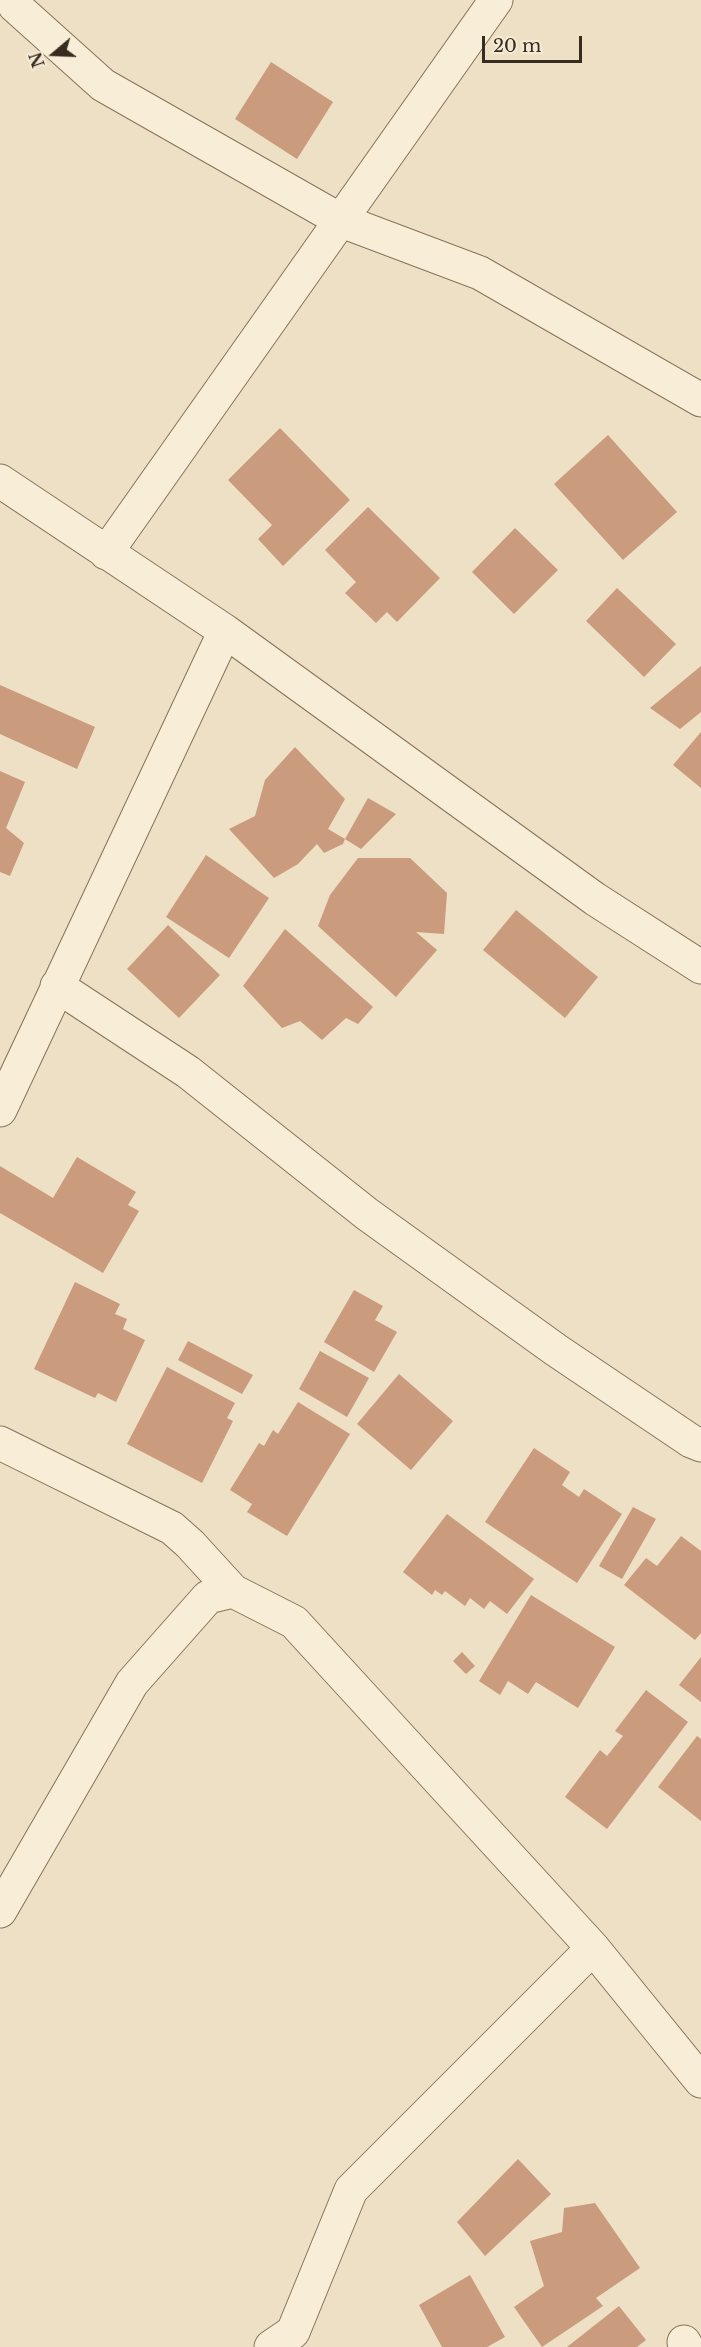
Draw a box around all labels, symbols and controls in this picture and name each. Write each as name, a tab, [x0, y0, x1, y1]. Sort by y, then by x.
north arrow	[24, 24, 84, 84]
scale bar	[485, 24, 586, 62]
text: 20 m	[493, 35, 541, 57]
text: N	[25, 49, 49, 70]

